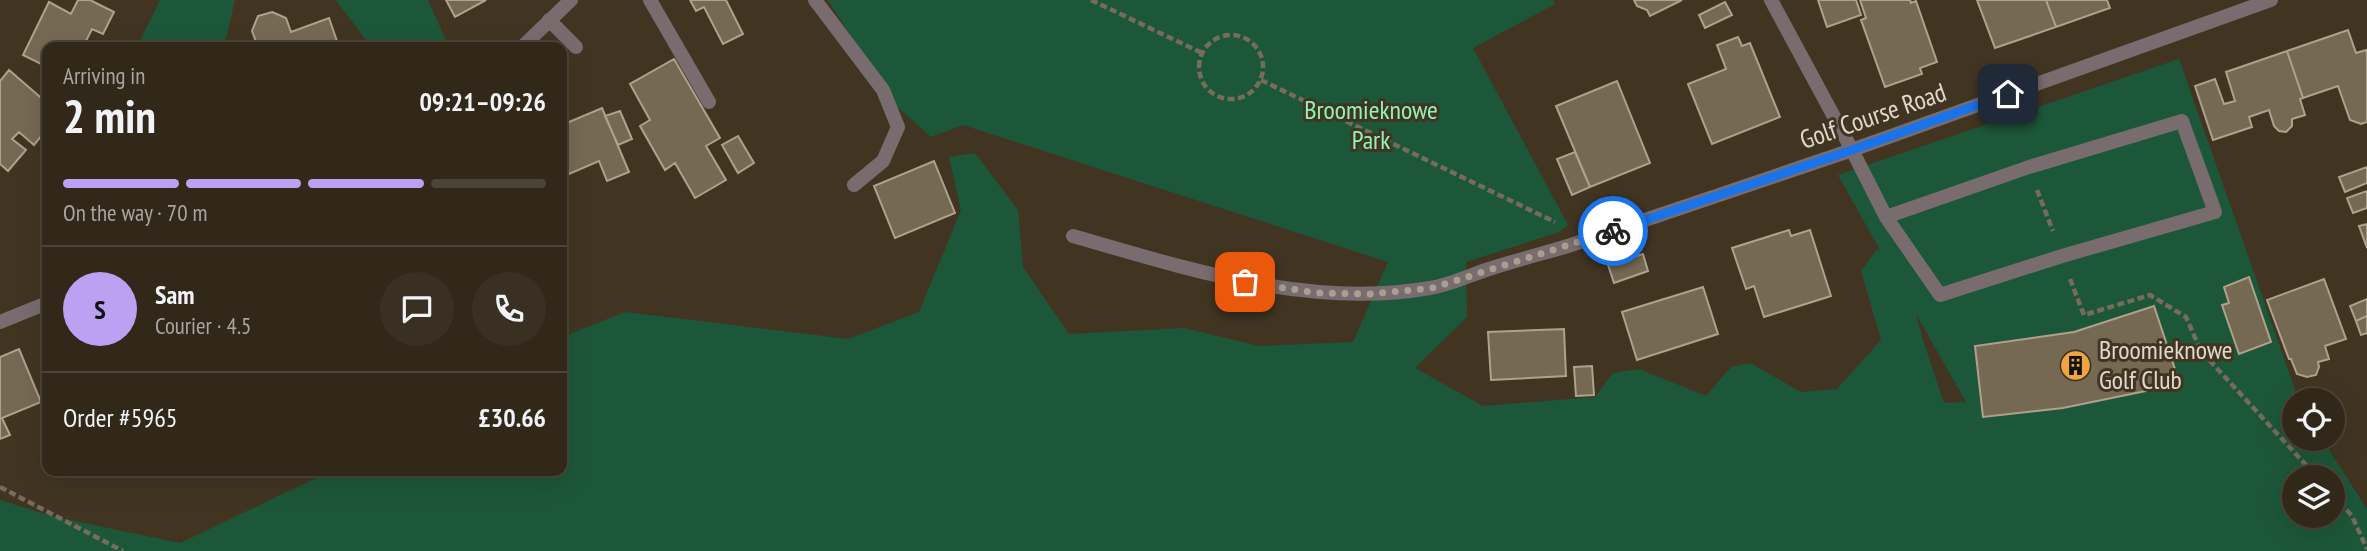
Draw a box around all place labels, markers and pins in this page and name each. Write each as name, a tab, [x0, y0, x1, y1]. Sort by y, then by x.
pin	[1978, 64, 2038, 124]
pin	[1215, 252, 1275, 312]
place label: Broomieknowe Golf Club	[2099, 333, 2232, 396]
building icon: Broomieknowe Golf Club	[2059, 348, 2093, 382]

